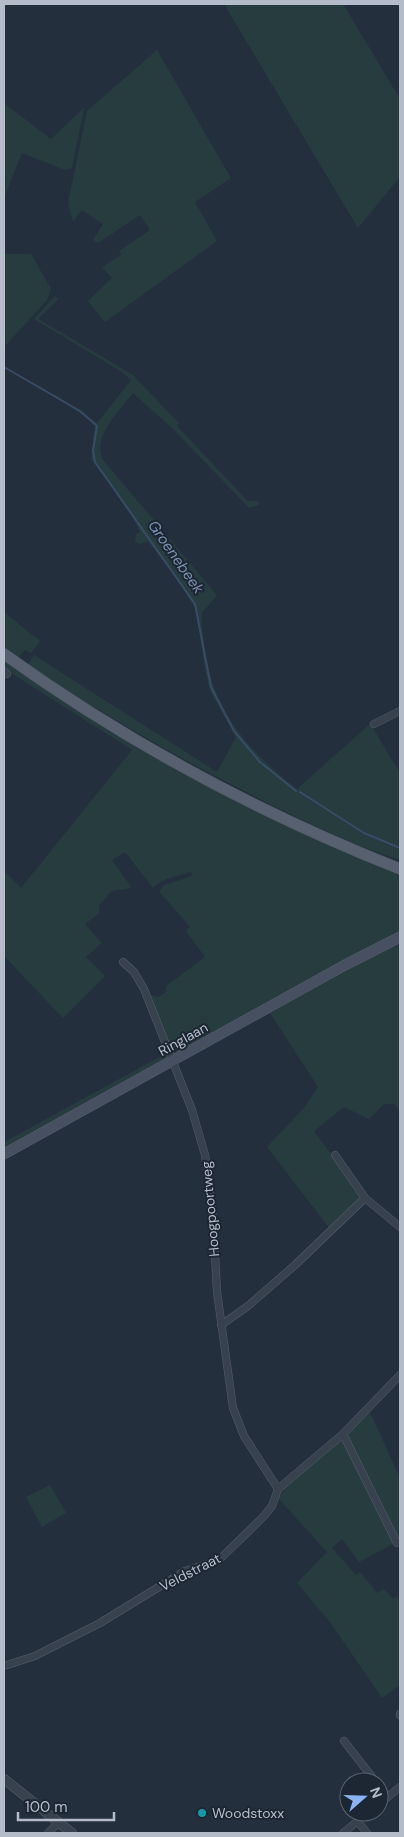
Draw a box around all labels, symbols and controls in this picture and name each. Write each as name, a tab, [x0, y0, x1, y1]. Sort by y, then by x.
water label: Groenebeek	[143, 516, 209, 598]
street label: Ringlaan	[155, 1018, 211, 1060]
street label: Hoogpoortweg	[197, 1160, 223, 1258]
street label: Veldstraat	[156, 1549, 224, 1595]
north arrow	[339, 1772, 389, 1822]
text: N	[366, 1785, 386, 1800]
scale bar	[18, 1790, 114, 1822]
text: 100 m	[25, 1797, 68, 1817]
place label: Woodstoxx	[212, 1804, 284, 1822]
marker: Woodstoxx	[196, 1807, 208, 1819]

